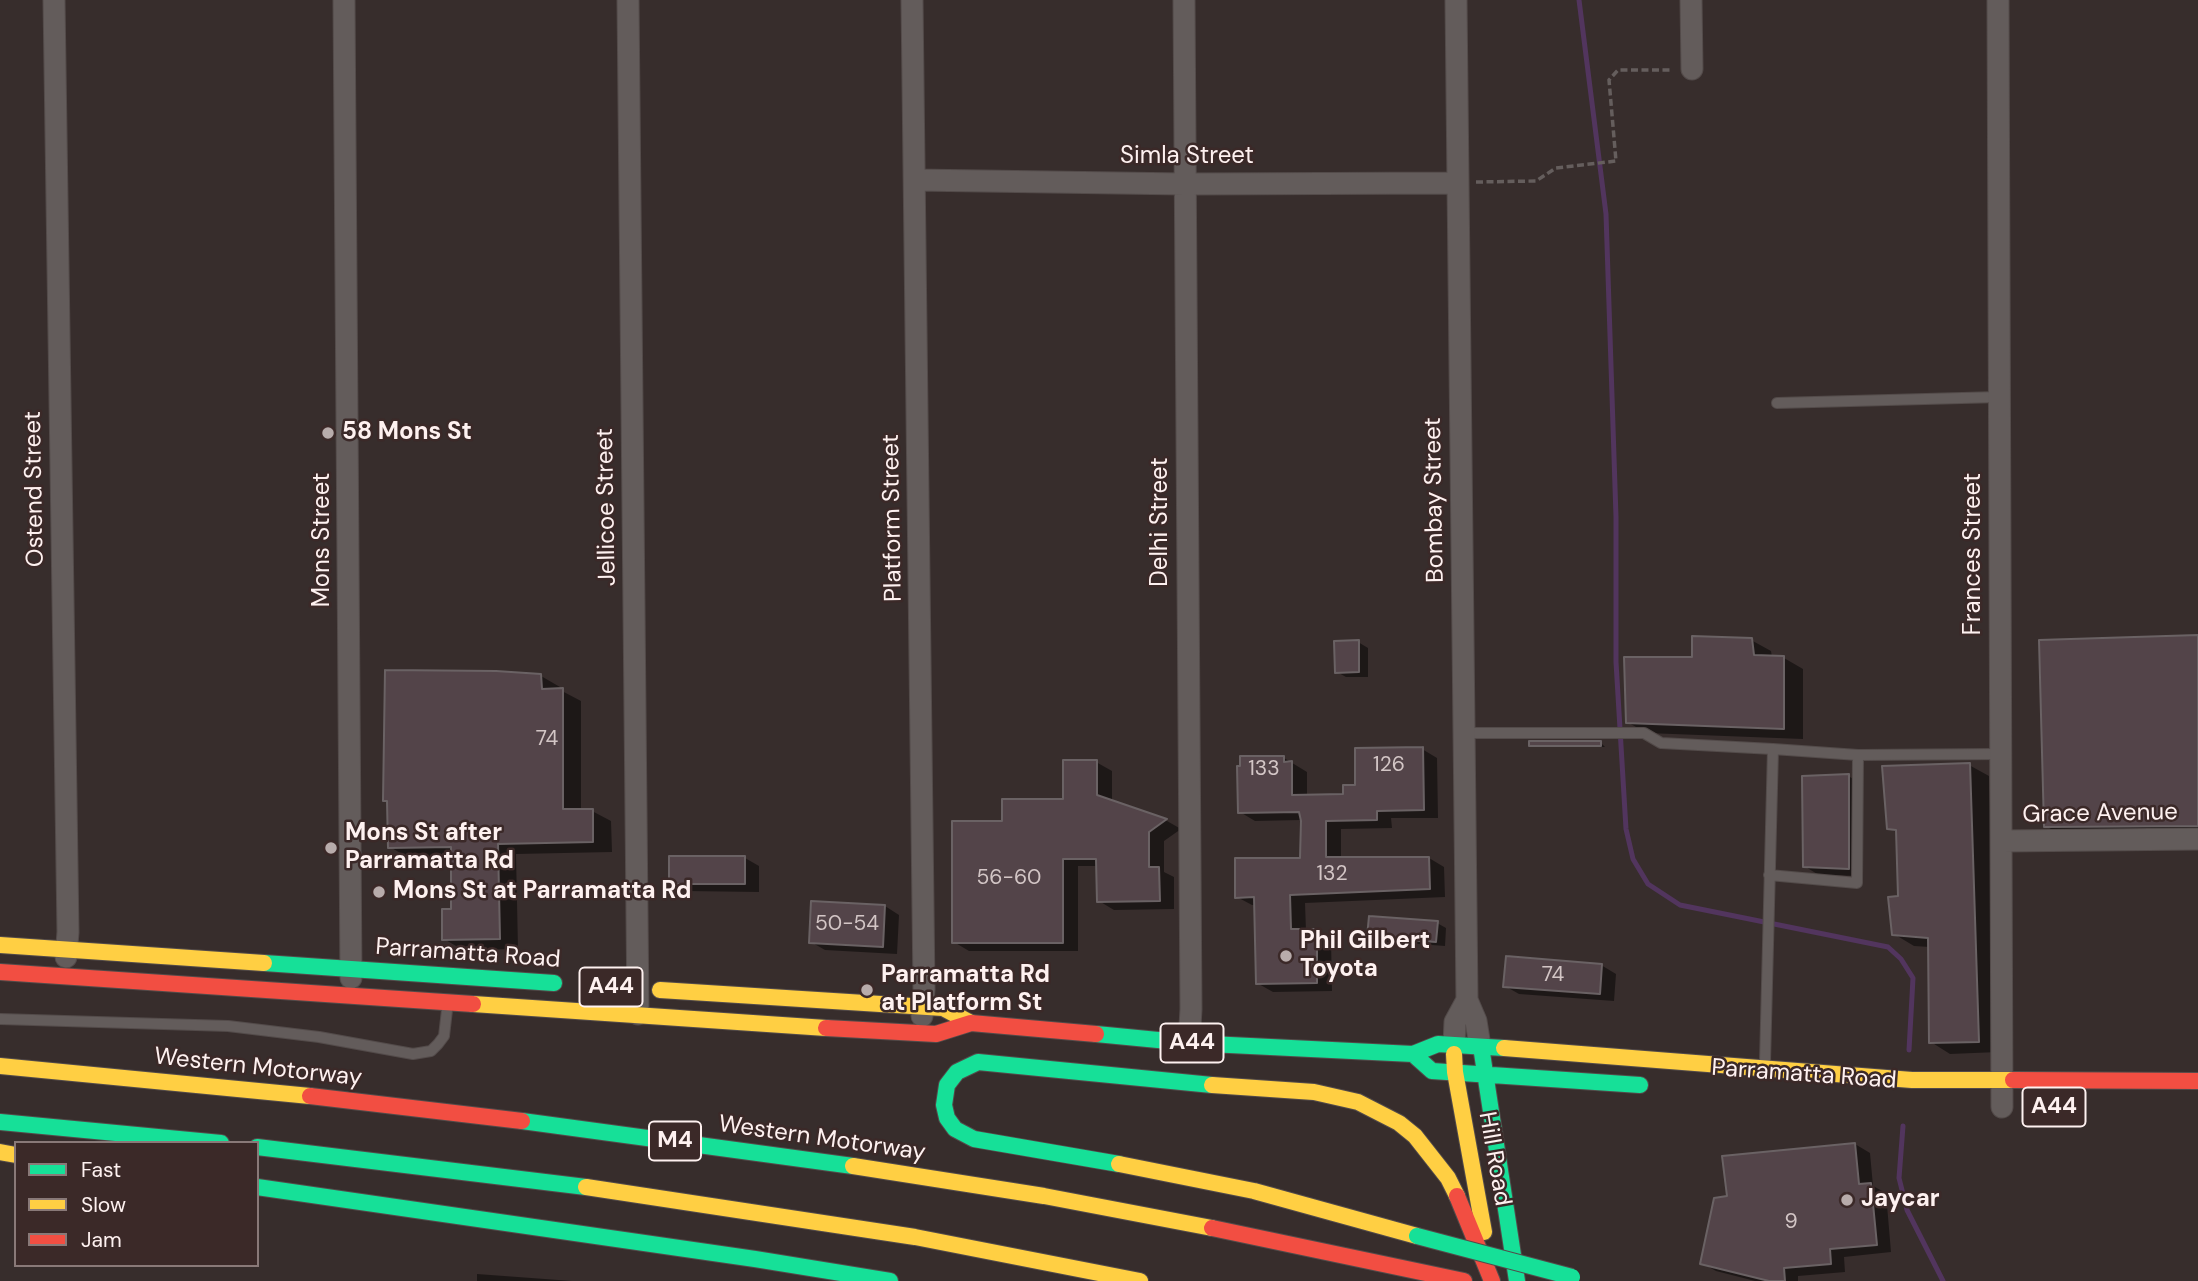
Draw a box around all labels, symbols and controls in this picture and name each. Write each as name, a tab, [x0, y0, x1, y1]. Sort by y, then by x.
street label: Simla Street	[1120, 143, 1254, 171]
street label: Ostend Street	[19, 411, 51, 567]
street label: Bombay Street	[1419, 417, 1451, 583]
place label: 58 Mons St	[342, 419, 472, 447]
marker: 58 Mons St	[320, 425, 336, 441]
street label: Jellicoe Street	[591, 428, 623, 586]
street label: Platform Street	[877, 434, 909, 602]
street label: Delhi Street	[1147, 457, 1175, 587]
street label: Mons Street	[309, 473, 337, 607]
street label: Frances Street	[1960, 473, 1988, 635]
house number: 74	[536, 726, 558, 752]
house number: 126	[1373, 752, 1405, 778]
house number: 133	[1248, 756, 1280, 782]
street label: Grace Avenue	[2022, 798, 2178, 830]
place label: Mons St after Parramatta Rd	[345, 820, 514, 876]
marker: Mons St after Parramatta Rd	[323, 840, 339, 856]
house number: 132	[1316, 861, 1348, 887]
house number: 56-60	[977, 865, 1041, 891]
place label: Mons St at Parramatta Rd	[393, 878, 691, 906]
marker: Mons St at Parramatta Rd	[371, 884, 387, 900]
house number: 50-54	[815, 911, 879, 937]
place label: Phil Gilbert Toyota	[1300, 928, 1430, 984]
street label: Parramatta Road	[374, 933, 562, 975]
marker: Phil Gilbert Toyota	[1278, 948, 1294, 964]
place label: Parramatta Rd at Platform St	[881, 962, 1050, 1018]
house number: 74	[1542, 962, 1564, 988]
road number: A44	[580, 968, 642, 1006]
marker: Parramatta Rd at Platform St	[859, 982, 875, 998]
road number: A44	[1160, 1024, 1224, 1062]
street label: Western Motorway	[153, 1043, 363, 1093]
street label: Parramatta Road	[1710, 1054, 1898, 1096]
road number: A44	[2022, 1088, 2086, 1126]
street label: Western Motorway	[717, 1110, 927, 1168]
street label: Hill Road	[1472, 1110, 1516, 1208]
road number: M4	[649, 1122, 701, 1160]
legend	[14, 1141, 259, 1267]
text: Fast	[81, 1156, 121, 1184]
place label: Jaycar	[1861, 1186, 1940, 1214]
text: Slow	[81, 1191, 126, 1219]
marker: Jaycar	[1839, 1192, 1855, 1208]
house number: 9	[1784, 1209, 1798, 1235]
text: Jam	[81, 1226, 122, 1254]

